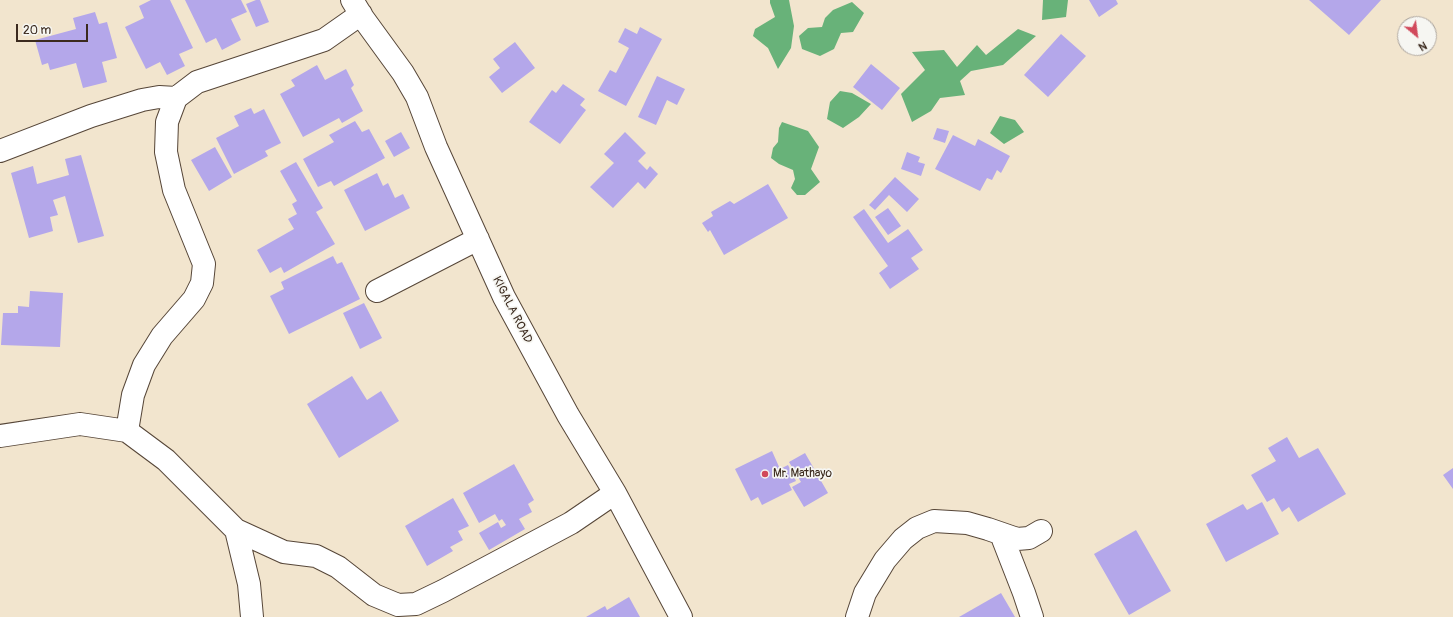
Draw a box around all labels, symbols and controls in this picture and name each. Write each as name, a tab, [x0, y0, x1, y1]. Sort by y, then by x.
scale bar	[18, 16, 90, 42]
north arrow	[1397, 16, 1437, 56]
text: 20 m	[23, 23, 51, 38]
text: N	[1416, 39, 1429, 54]
street label: KIGALA ROAD	[489, 274, 535, 346]
place label: Mr. Mathayo	[773, 467, 832, 481]
marker: Mr. Mathayo	[760, 469, 770, 479]

